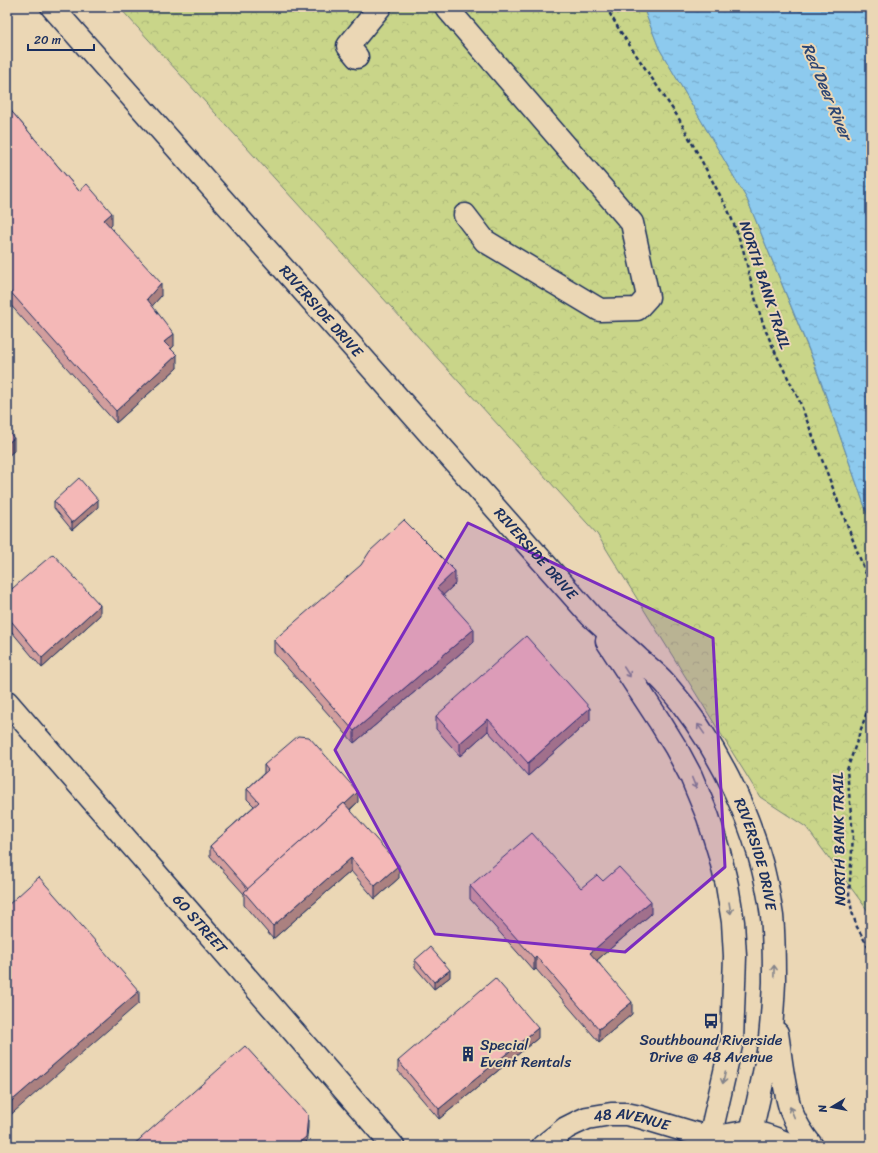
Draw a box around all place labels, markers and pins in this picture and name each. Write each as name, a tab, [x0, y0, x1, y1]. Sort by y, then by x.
bus stop icon: Southbound Riverside Drive @ 48 Avenue	[702, 1012, 720, 1030]
place label: Southbound Riverside Drive @ 48 Avenue	[639, 1027, 783, 1070]
place label: Special Event Rentals	[480, 1032, 571, 1075]
building icon: Special Event Rentals	[459, 1045, 477, 1063]

